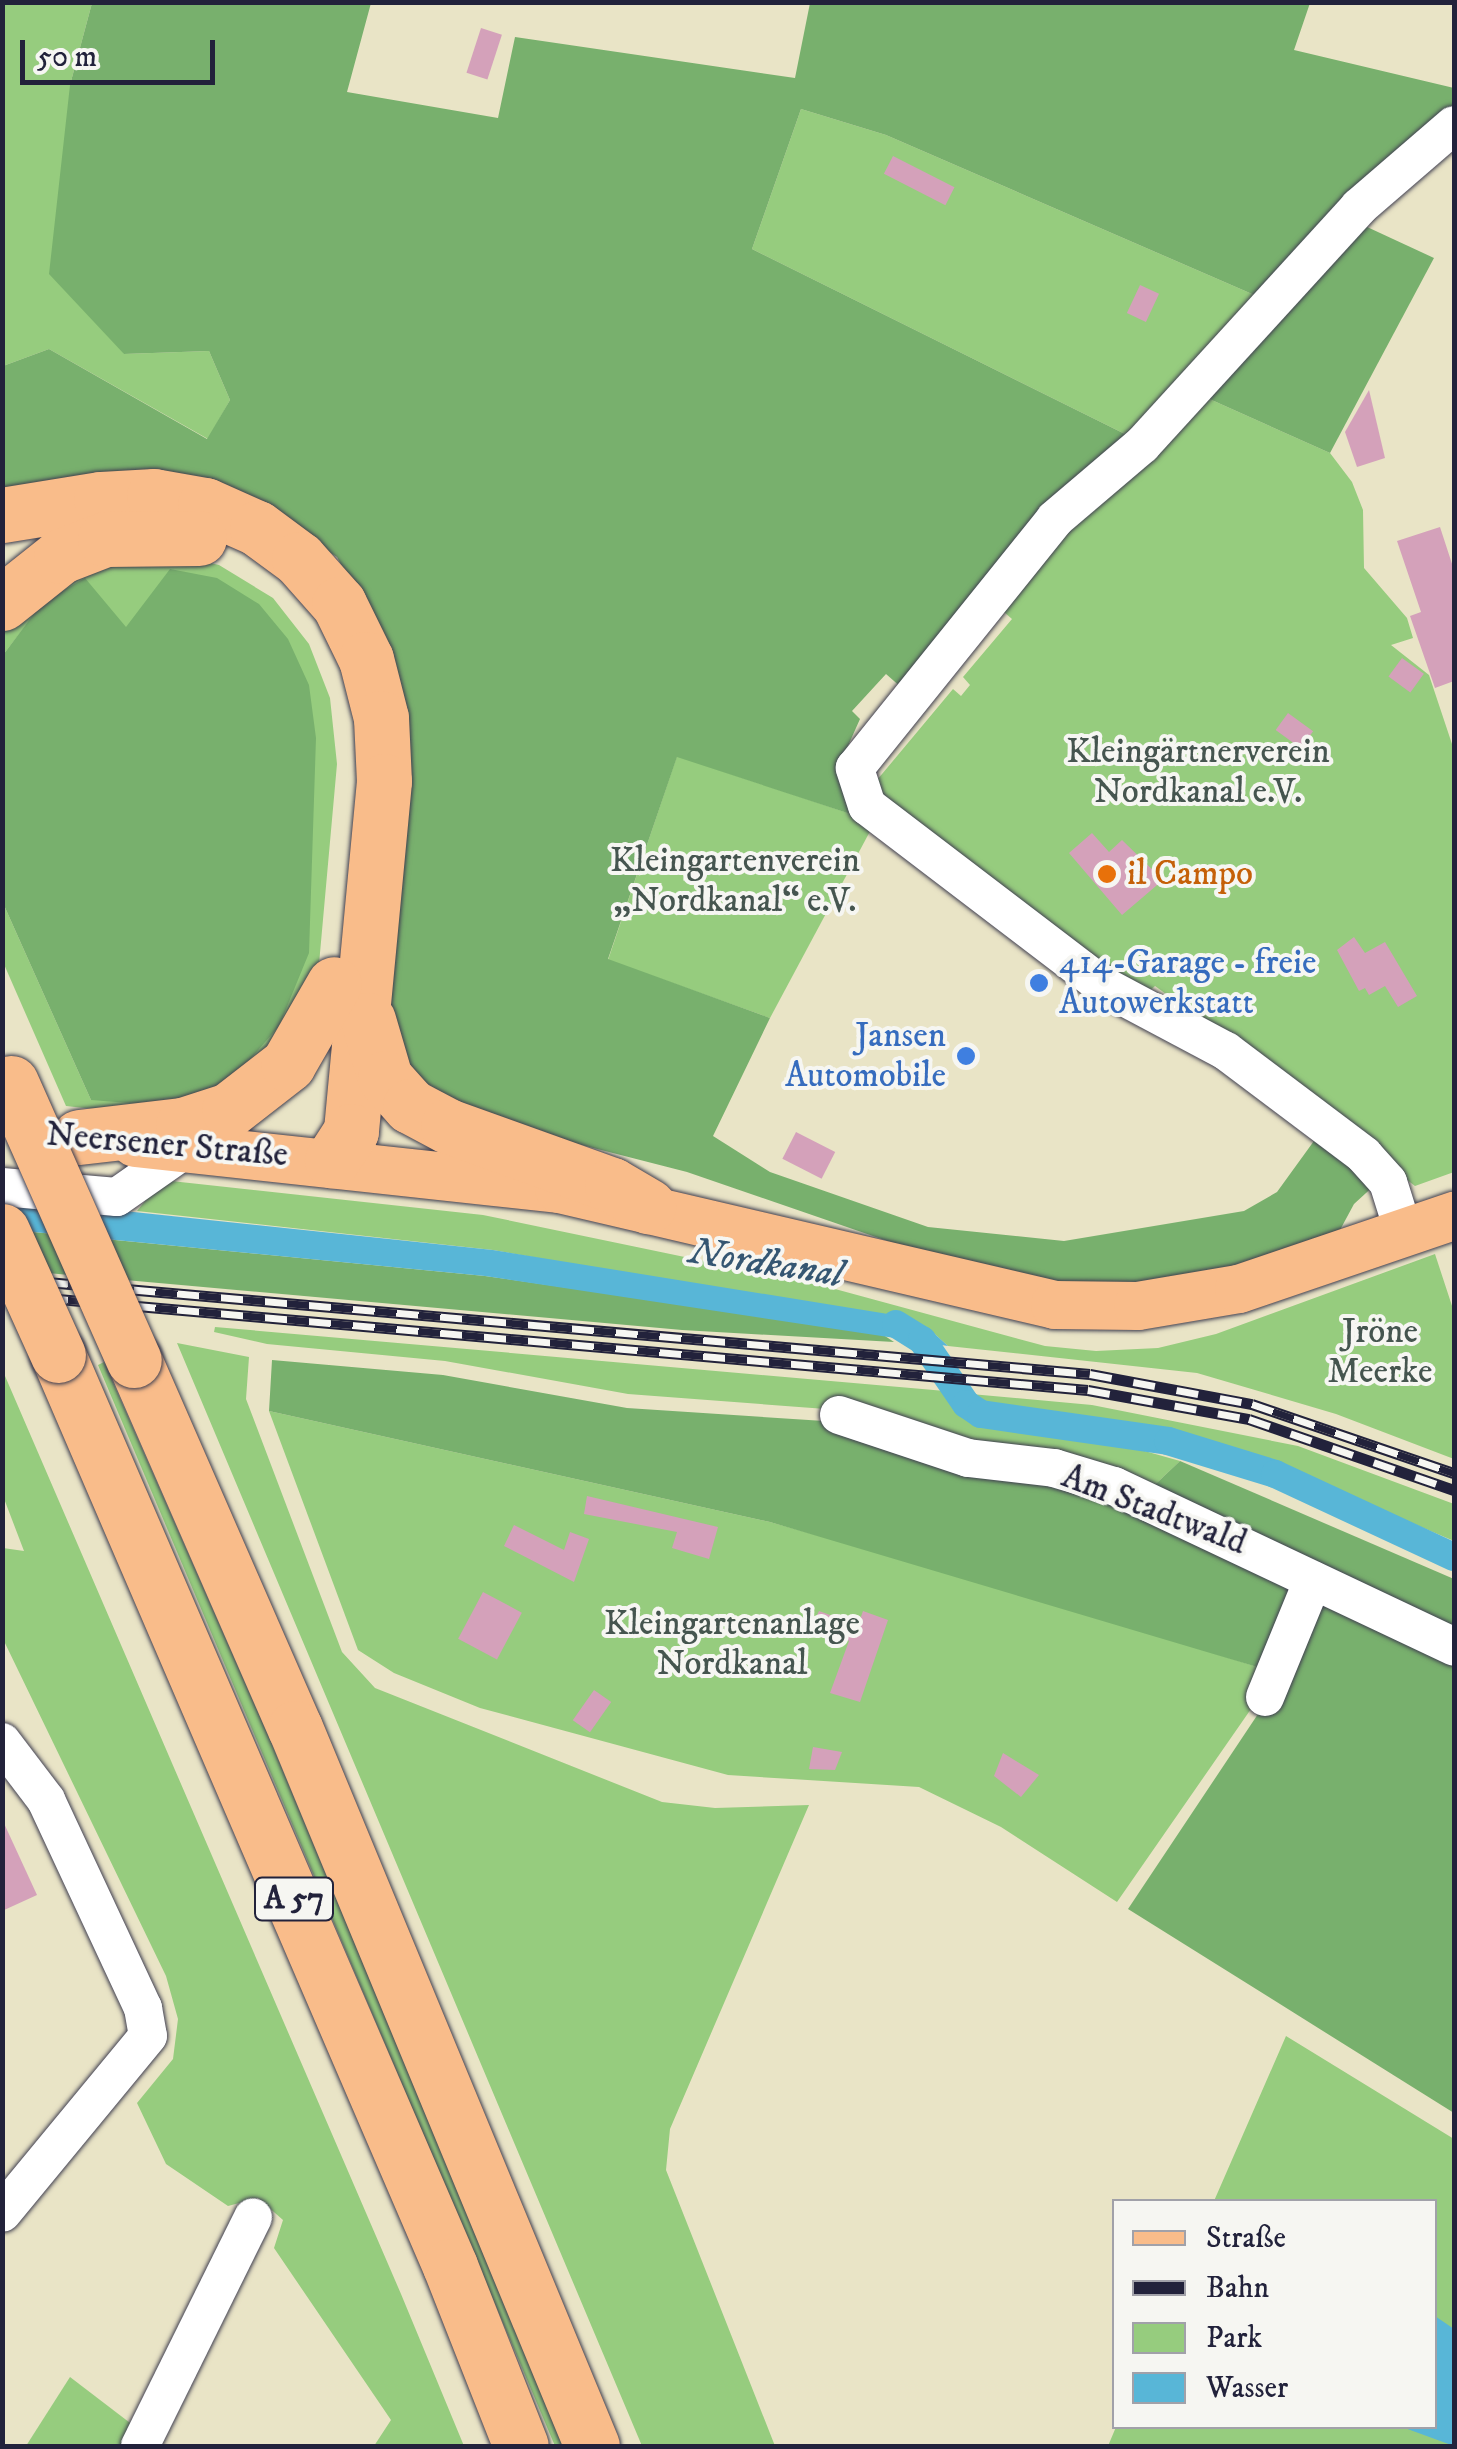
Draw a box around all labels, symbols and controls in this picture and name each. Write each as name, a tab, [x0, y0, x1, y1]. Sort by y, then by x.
scale bar	[25, 20, 220, 82]
text: 50 m	[37, 39, 97, 76]
park label: Kleingärtnerverein Nordkanal e.V.	[1066, 731, 1330, 813]
park label: Kleingartenverein „Nordkanal“ e.V.	[610, 840, 860, 922]
place label: il Campo	[1127, 853, 1253, 895]
marker: il Campo	[1096, 863, 1118, 885]
place label: 414-Garage - freie Autowerkstatt	[1059, 942, 1316, 1024]
marker: 414-Garage - freie Autowerkstatt	[1028, 972, 1050, 994]
place label: Jansen Automobile	[785, 1015, 946, 1097]
marker: Jansen Automobile	[955, 1045, 977, 1067]
street label: Neersener Straße	[44, 1114, 290, 1176]
water label: Nordkanal	[686, 1229, 846, 1299]
park label: Jröne Meerke	[1328, 1311, 1432, 1393]
street label: Am Stadtwald	[1056, 1456, 1252, 1564]
park label: Kleingartenanlage Nordkanal	[604, 1603, 860, 1685]
road number: A 57	[254, 1872, 334, 1926]
legend	[1112, 2199, 1437, 2429]
text: Straße	[1206, 2220, 1286, 2257]
text: Bahn	[1206, 2270, 1269, 2307]
text: Park	[1206, 2320, 1262, 2357]
text: Wasser	[1206, 2370, 1288, 2407]

